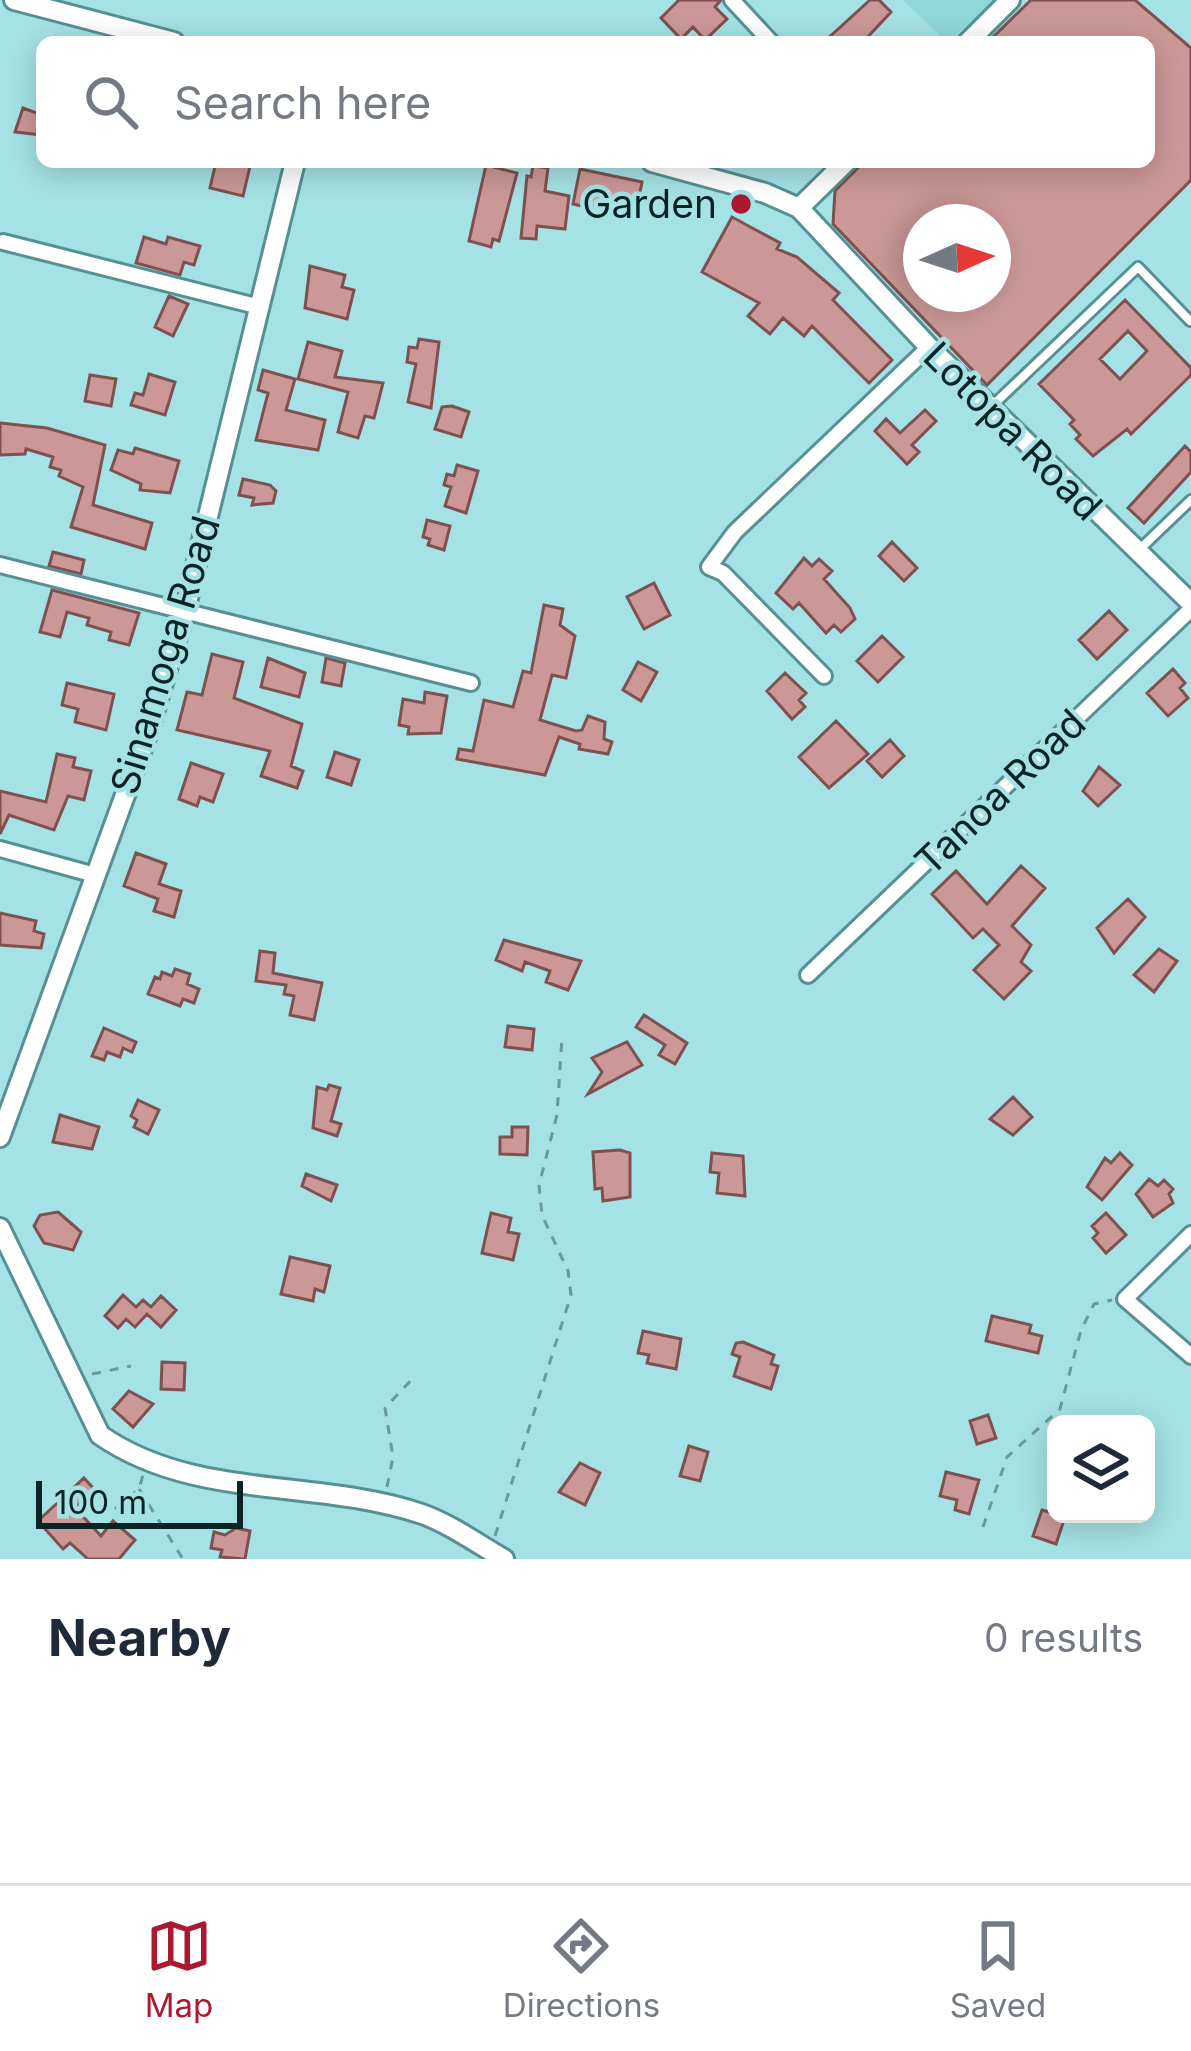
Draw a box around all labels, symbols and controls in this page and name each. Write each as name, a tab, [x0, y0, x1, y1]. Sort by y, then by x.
search box	[36, 36, 1155, 168]
icon: search	[78, 69, 144, 135]
text: Search here	[174, 75, 431, 130]
place label: Garden	[582, 180, 717, 227]
marker: Garden	[728, 191, 754, 217]
north arrow	[903, 204, 1011, 312]
street label: Lotopa Road	[915, 332, 1112, 529]
street label: Sinamoga Road	[100, 510, 229, 799]
street label: Tanoa Road	[905, 699, 1094, 884]
map controls	[1047, 1415, 1155, 1523]
button: layers	[1047, 1415, 1155, 1523]
scale bar	[36, 1475, 243, 1528]
text: 100 m	[54, 1482, 147, 1522]
text: Nearby	[48, 1607, 231, 1668]
text: 0 results	[984, 1614, 1143, 1661]
tab: Map	[145, 1913, 213, 2025]
tab: Directions	[503, 1913, 660, 2025]
tab: Saved	[950, 1913, 1046, 2025]

